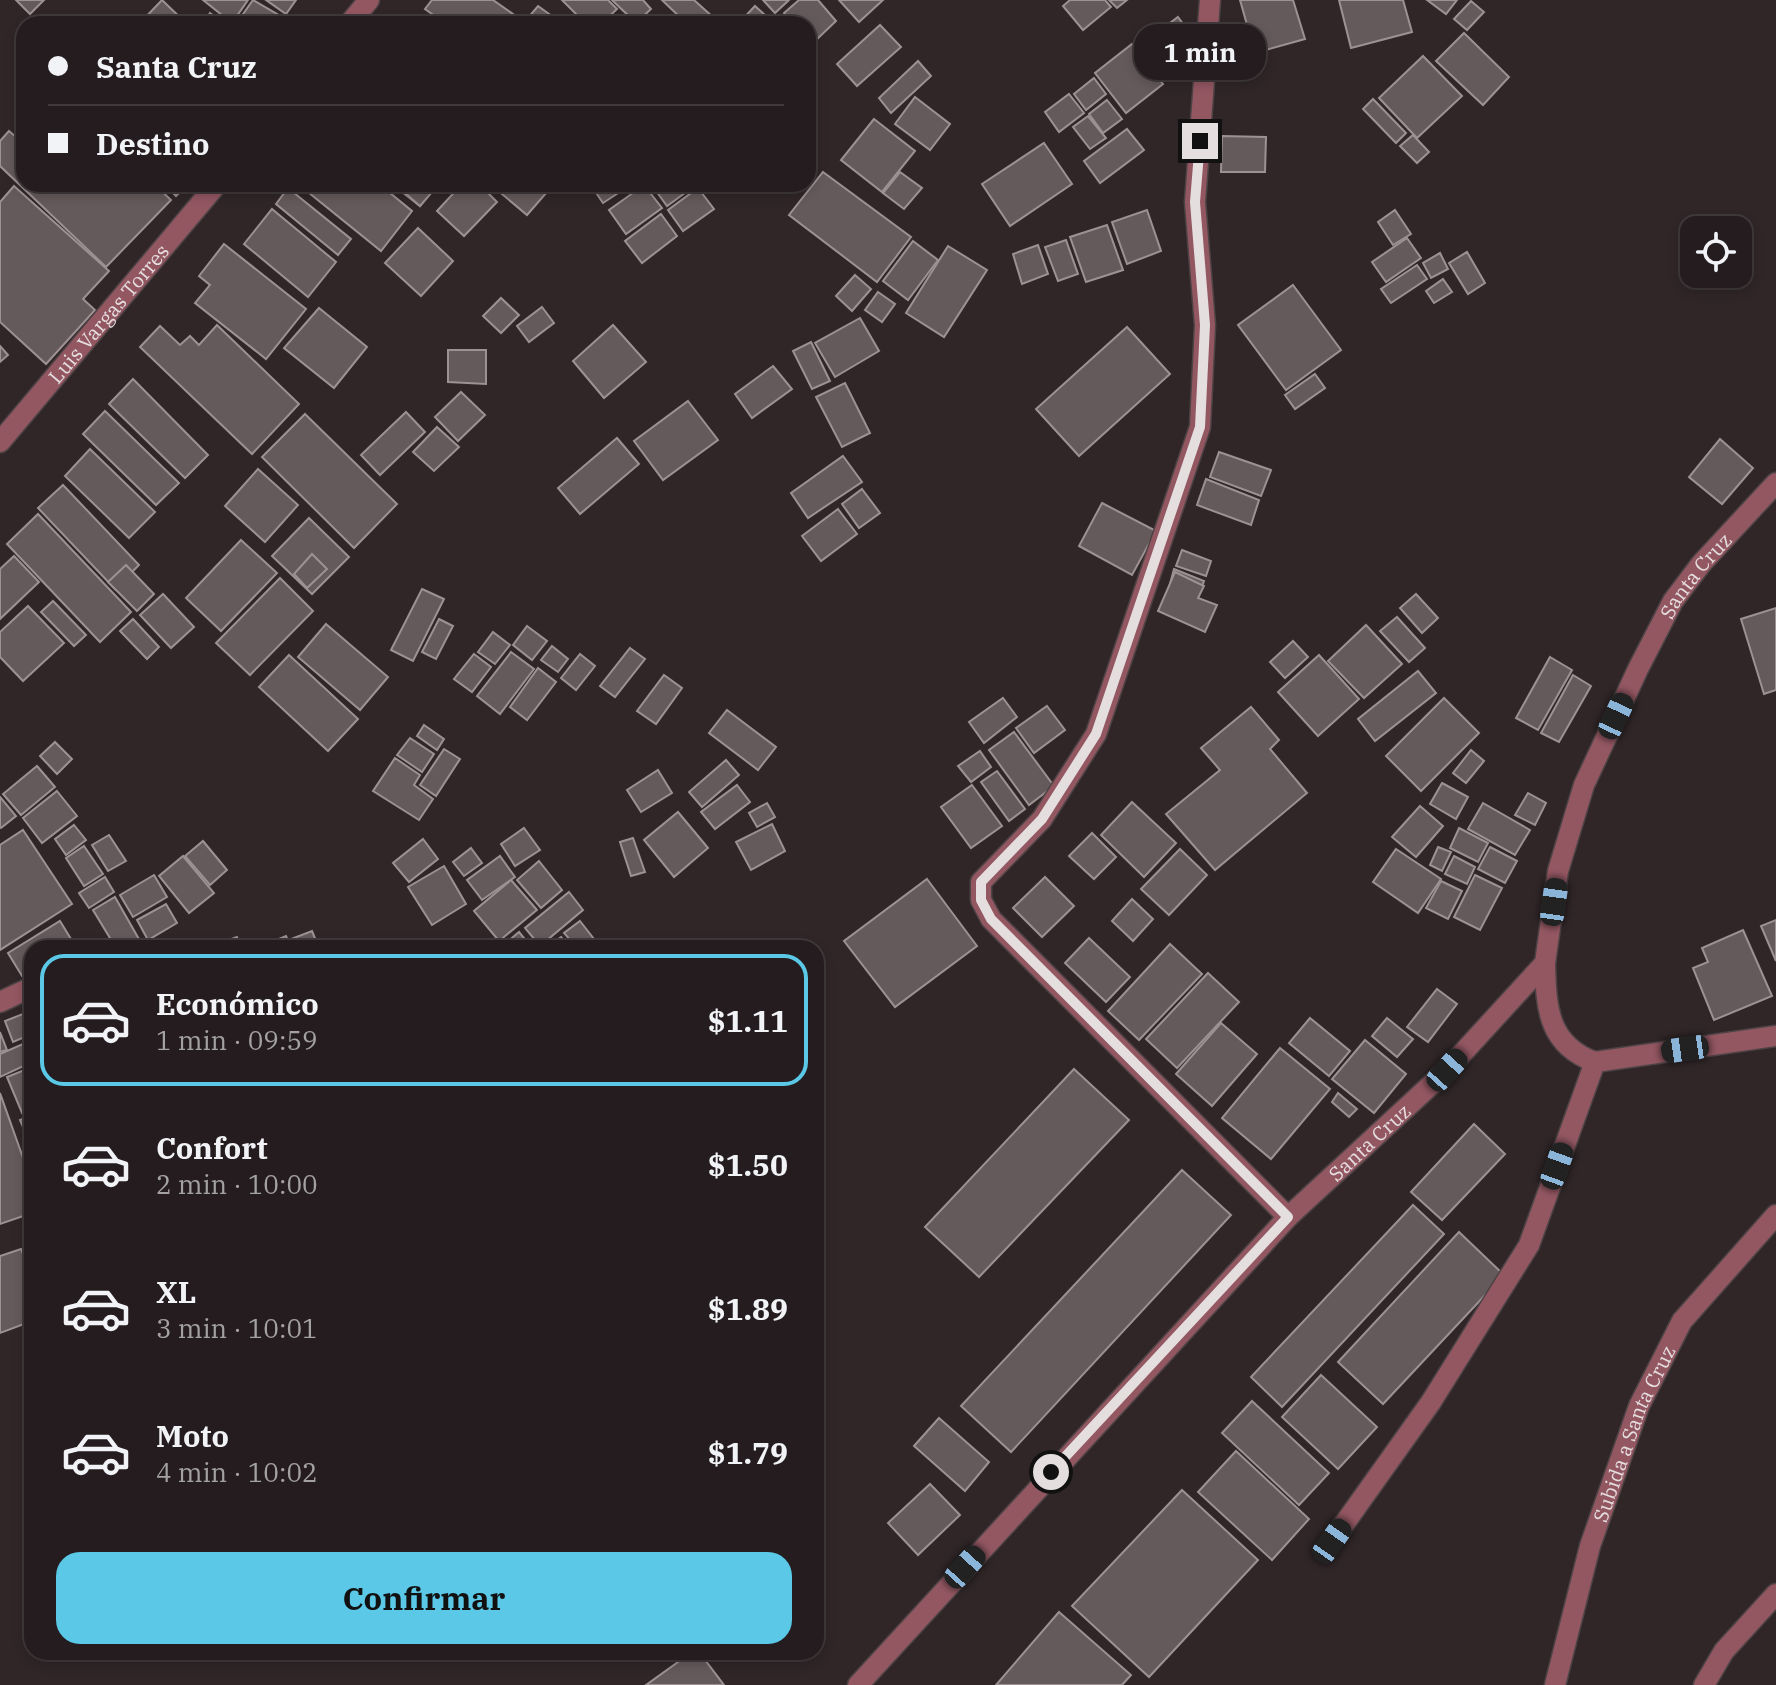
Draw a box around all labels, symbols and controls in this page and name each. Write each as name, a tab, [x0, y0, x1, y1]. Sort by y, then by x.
callout: 1 min	[1134, 25, 1266, 81]
text: 1 min	[1164, 35, 1236, 69]
text: Santa Cruz	[96, 47, 257, 86]
route end	[1182, 123, 1218, 159]
text: Destino	[96, 124, 210, 163]
map controls	[1680, 216, 1752, 288]
button: locate	[1680, 216, 1752, 288]
street label: Luis Vargas Torres	[42, 238, 175, 389]
street label: Santa Cruz	[1653, 527, 1737, 623]
car	[1595, 689, 1637, 743]
car	[1539, 877, 1569, 927]
icon: car	[60, 984, 132, 1056]
text: Económico	[156, 984, 319, 1023]
text: $1.11	[708, 1001, 788, 1040]
text: 1 min · 09:59	[156, 1023, 318, 1057]
car	[1660, 1034, 1710, 1064]
car	[1422, 1044, 1472, 1096]
street label: Santa Cruz	[1322, 1097, 1416, 1187]
icon: car	[60, 1128, 132, 1200]
text: Confort	[156, 1128, 268, 1167]
car	[1538, 1139, 1576, 1193]
text: $1.50	[708, 1145, 788, 1184]
text: 2 min · 10:00	[156, 1167, 318, 1201]
icon: car	[60, 1272, 132, 1344]
text: XL	[156, 1272, 196, 1311]
text: $1.89	[708, 1289, 788, 1328]
text: 3 min · 10:01	[156, 1311, 318, 1345]
street label: Subida a Santa Cruz	[1586, 1341, 1681, 1525]
icon: car	[60, 1416, 132, 1488]
text: Moto	[156, 1416, 229, 1455]
text: $1.79	[708, 1433, 788, 1472]
route start	[1033, 1454, 1069, 1490]
text: 4 min · 10:02	[156, 1455, 318, 1489]
car	[1308, 1514, 1356, 1568]
car	[940, 1541, 990, 1593]
button: Confirmar	[56, 1552, 792, 1644]

